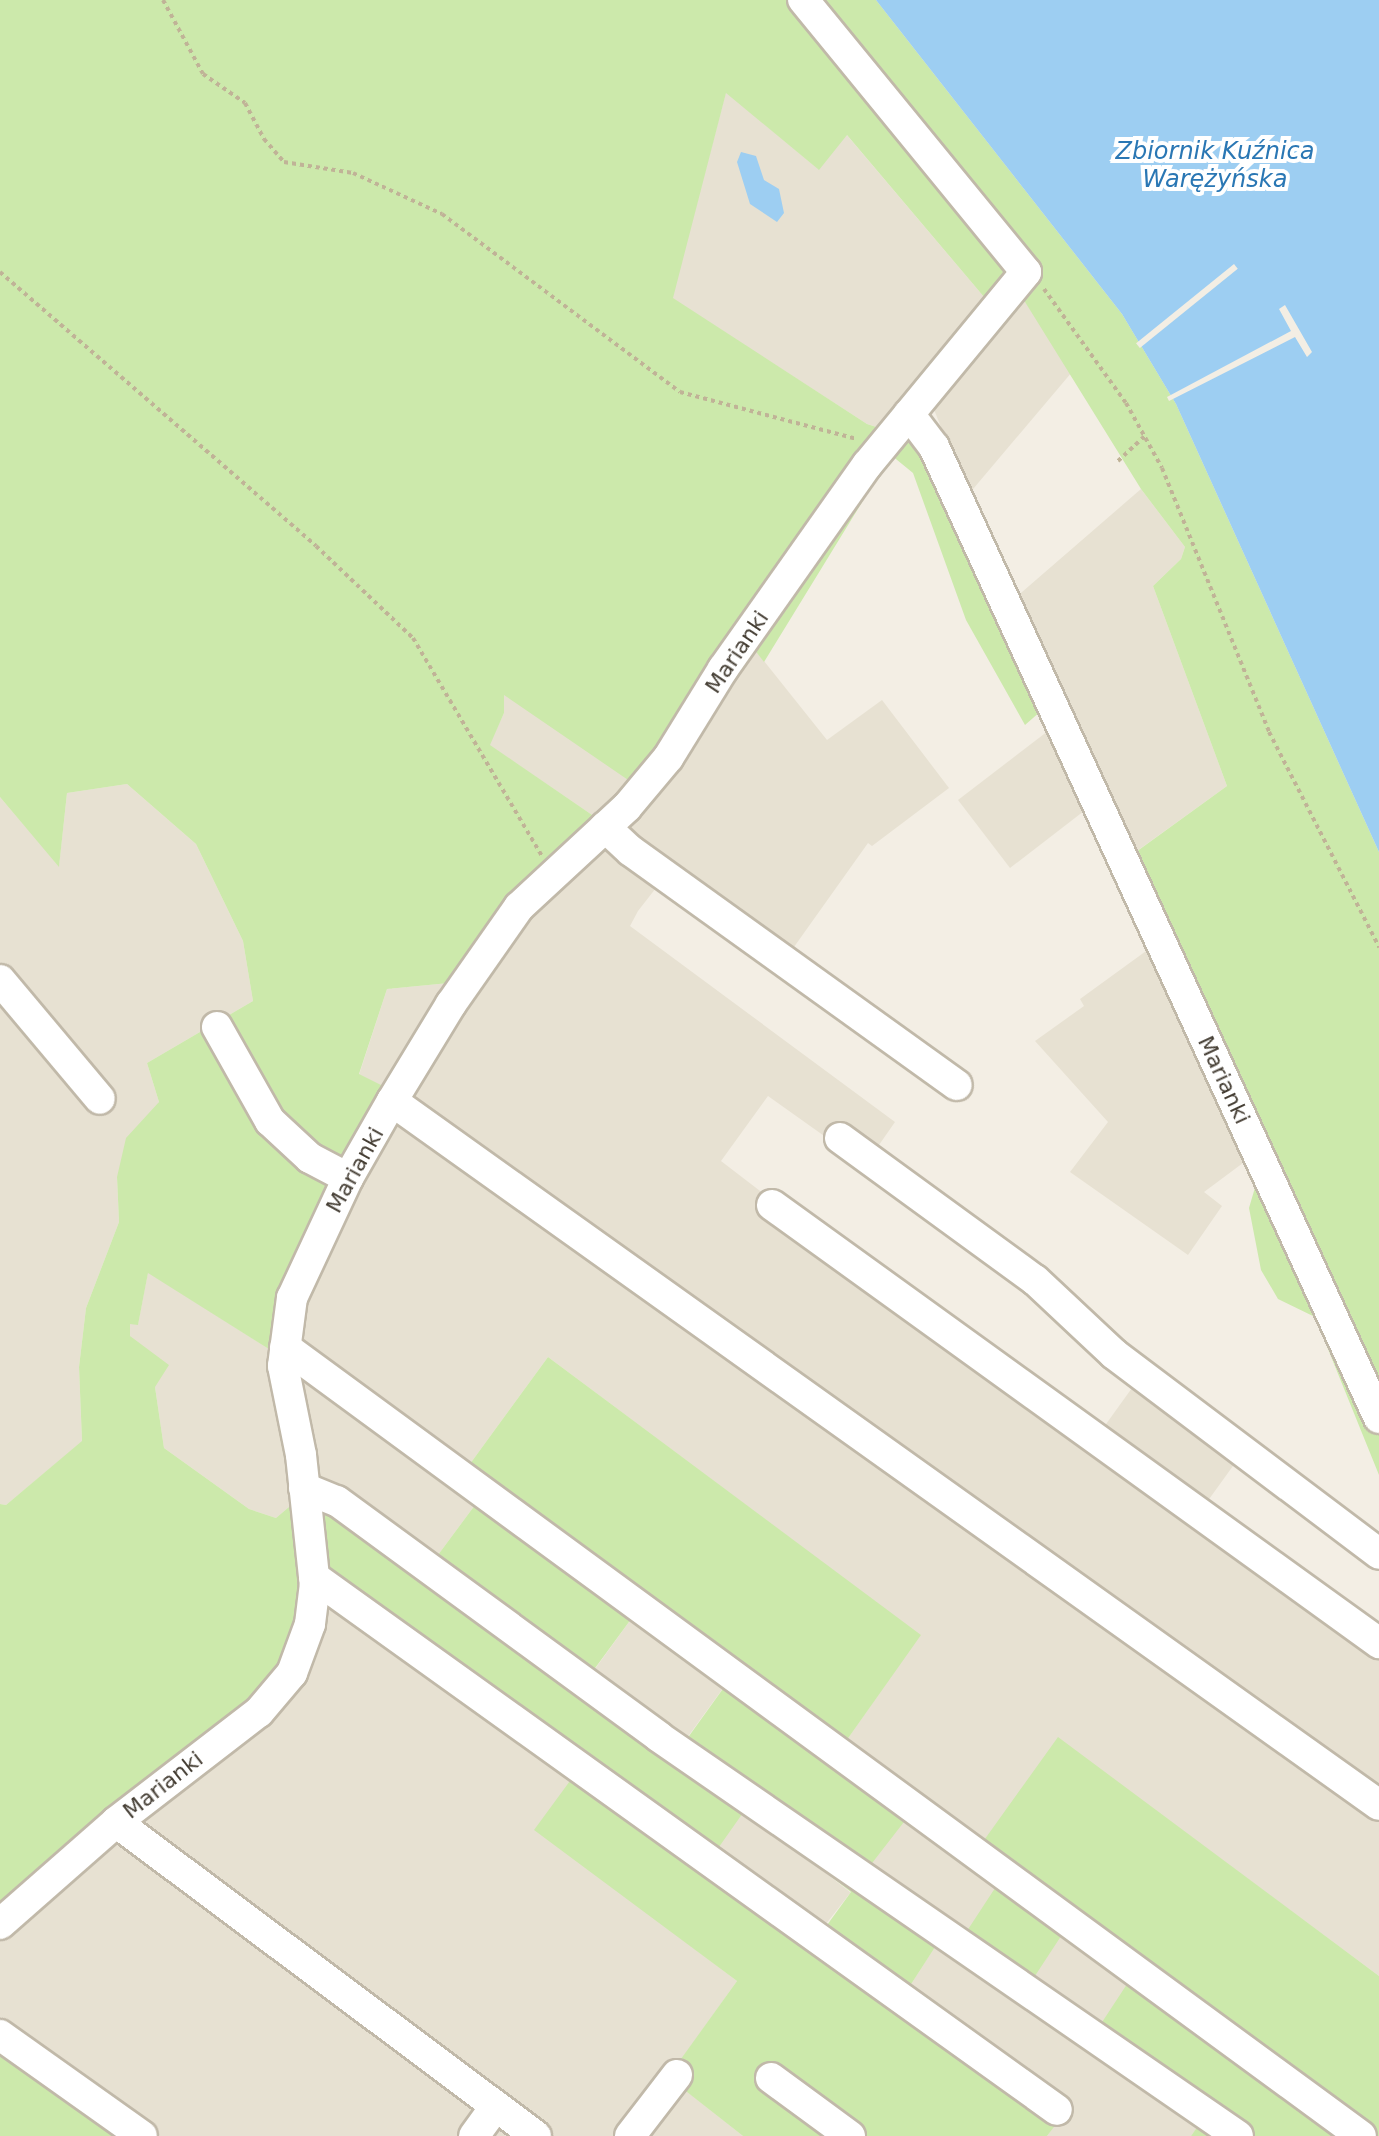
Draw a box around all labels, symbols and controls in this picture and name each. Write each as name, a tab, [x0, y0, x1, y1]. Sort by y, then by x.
water label: Zbiornik Kuźnica Warężyńska	[1116, 138, 1314, 194]
street label: Marianki	[700, 606, 774, 698]
street label: Marianki	[1192, 1032, 1256, 1128]
street label: Marianki	[321, 1123, 389, 1217]
street label: Marianki	[118, 1746, 208, 1824]

